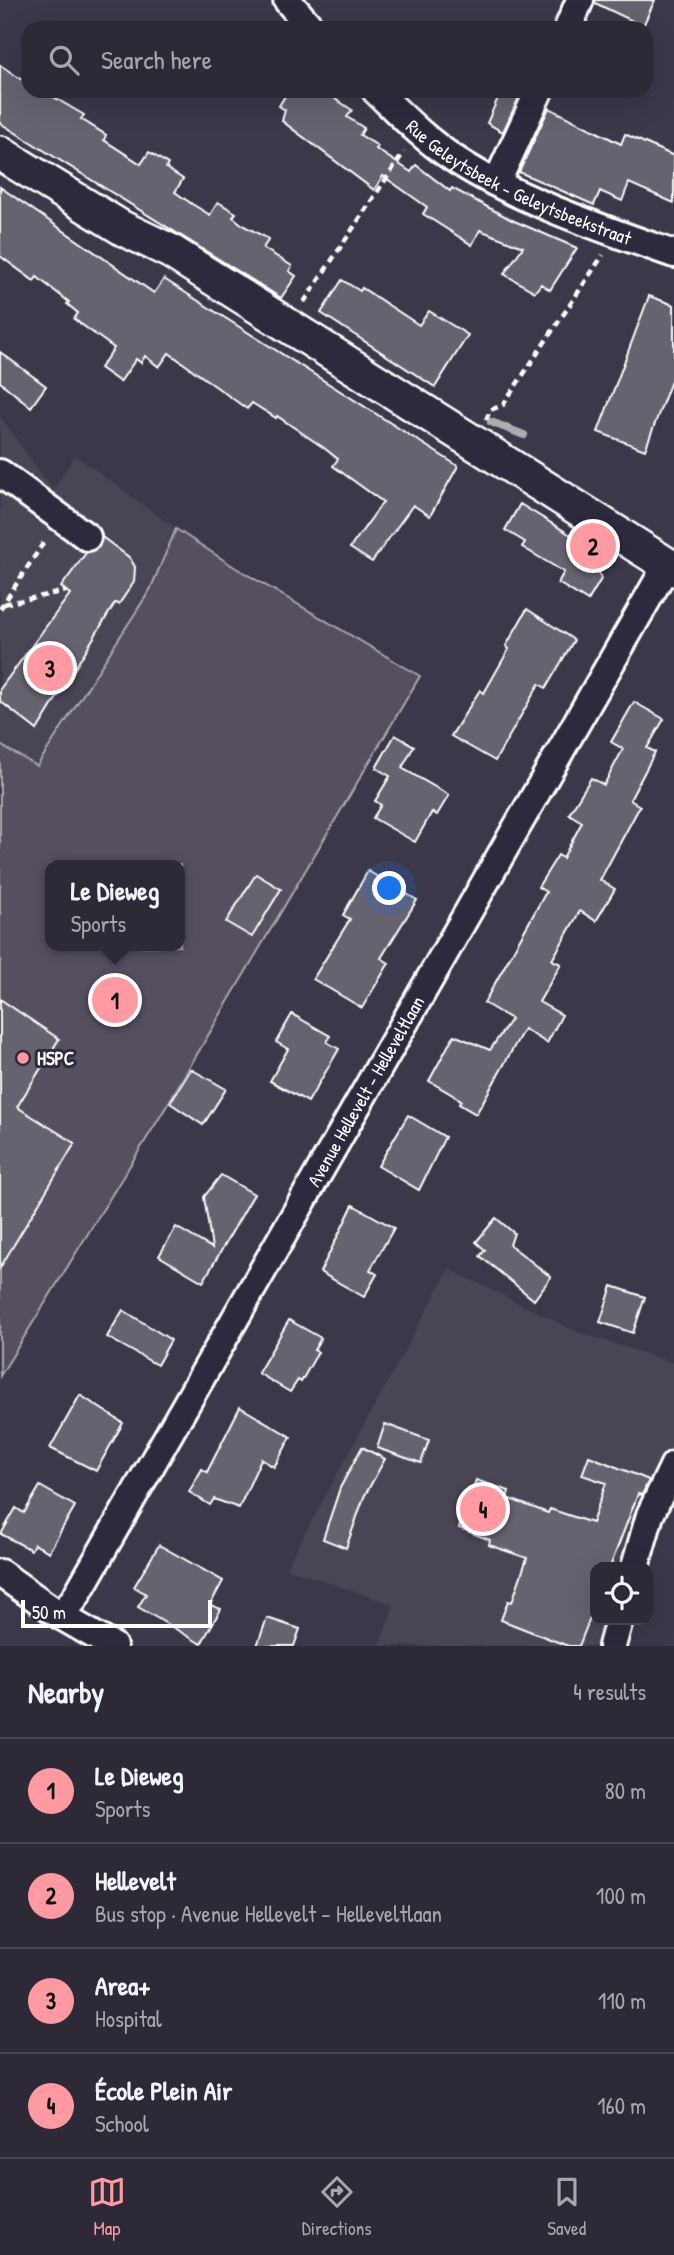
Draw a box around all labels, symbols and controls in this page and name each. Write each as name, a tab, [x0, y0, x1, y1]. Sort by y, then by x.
search box	[21, 21, 653, 98]
icon: search	[45, 41, 83, 79]
text: Search here	[101, 42, 212, 77]
street label: Rue Geleytsbeek - Geleytsbeekstraat	[401, 113, 636, 251]
pin: 2	[570, 520, 616, 572]
pin: 3	[27, 642, 73, 694]
popup	[45, 860, 185, 951]
your location	[372, 871, 406, 905]
text: Le Dieweg	[71, 873, 159, 908]
text: Sports	[71, 908, 126, 939]
pin: 1	[92, 974, 138, 1026]
street label: Avenue Hellevelt - Helleveltlaan	[301, 991, 430, 1191]
place label: HSPC	[37, 1045, 74, 1071]
marker: HSPC	[15, 1050, 31, 1066]
pin: 4	[460, 1483, 506, 1535]
map controls	[590, 1562, 653, 1625]
button: locate	[590, 1562, 653, 1625]
scale bar	[21, 1597, 212, 1629]
text: 50 m	[32, 1599, 66, 1625]
text: Nearby	[28, 1672, 104, 1712]
text: 4 results	[573, 1676, 646, 1707]
text: Le Dieweg	[95, 1758, 183, 1793]
text: 1	[47, 1775, 55, 1806]
text: 80 m	[605, 1775, 646, 1806]
text: Sports	[95, 1793, 150, 1824]
text: Hellevelt	[95, 1863, 176, 1898]
text: 2	[46, 1880, 56, 1911]
text: 100 m	[596, 1880, 646, 1911]
text: Bus stop · Avenue Hellevelt - Helleveltlaan	[95, 1898, 442, 1929]
text: Area+	[95, 1968, 151, 2003]
text: 3	[46, 1985, 56, 2016]
text: 110 m	[598, 1985, 646, 2016]
text: Hospital	[95, 2003, 162, 2034]
text: École Plein Air	[95, 2073, 232, 2108]
text: 4	[47, 2090, 55, 2121]
text: 160 m	[597, 2090, 646, 2121]
text: School	[95, 2108, 149, 2139]
tab: Map	[88, 2173, 126, 2241]
tab: Directions	[302, 2173, 372, 2241]
tab: Saved	[547, 2173, 586, 2241]

